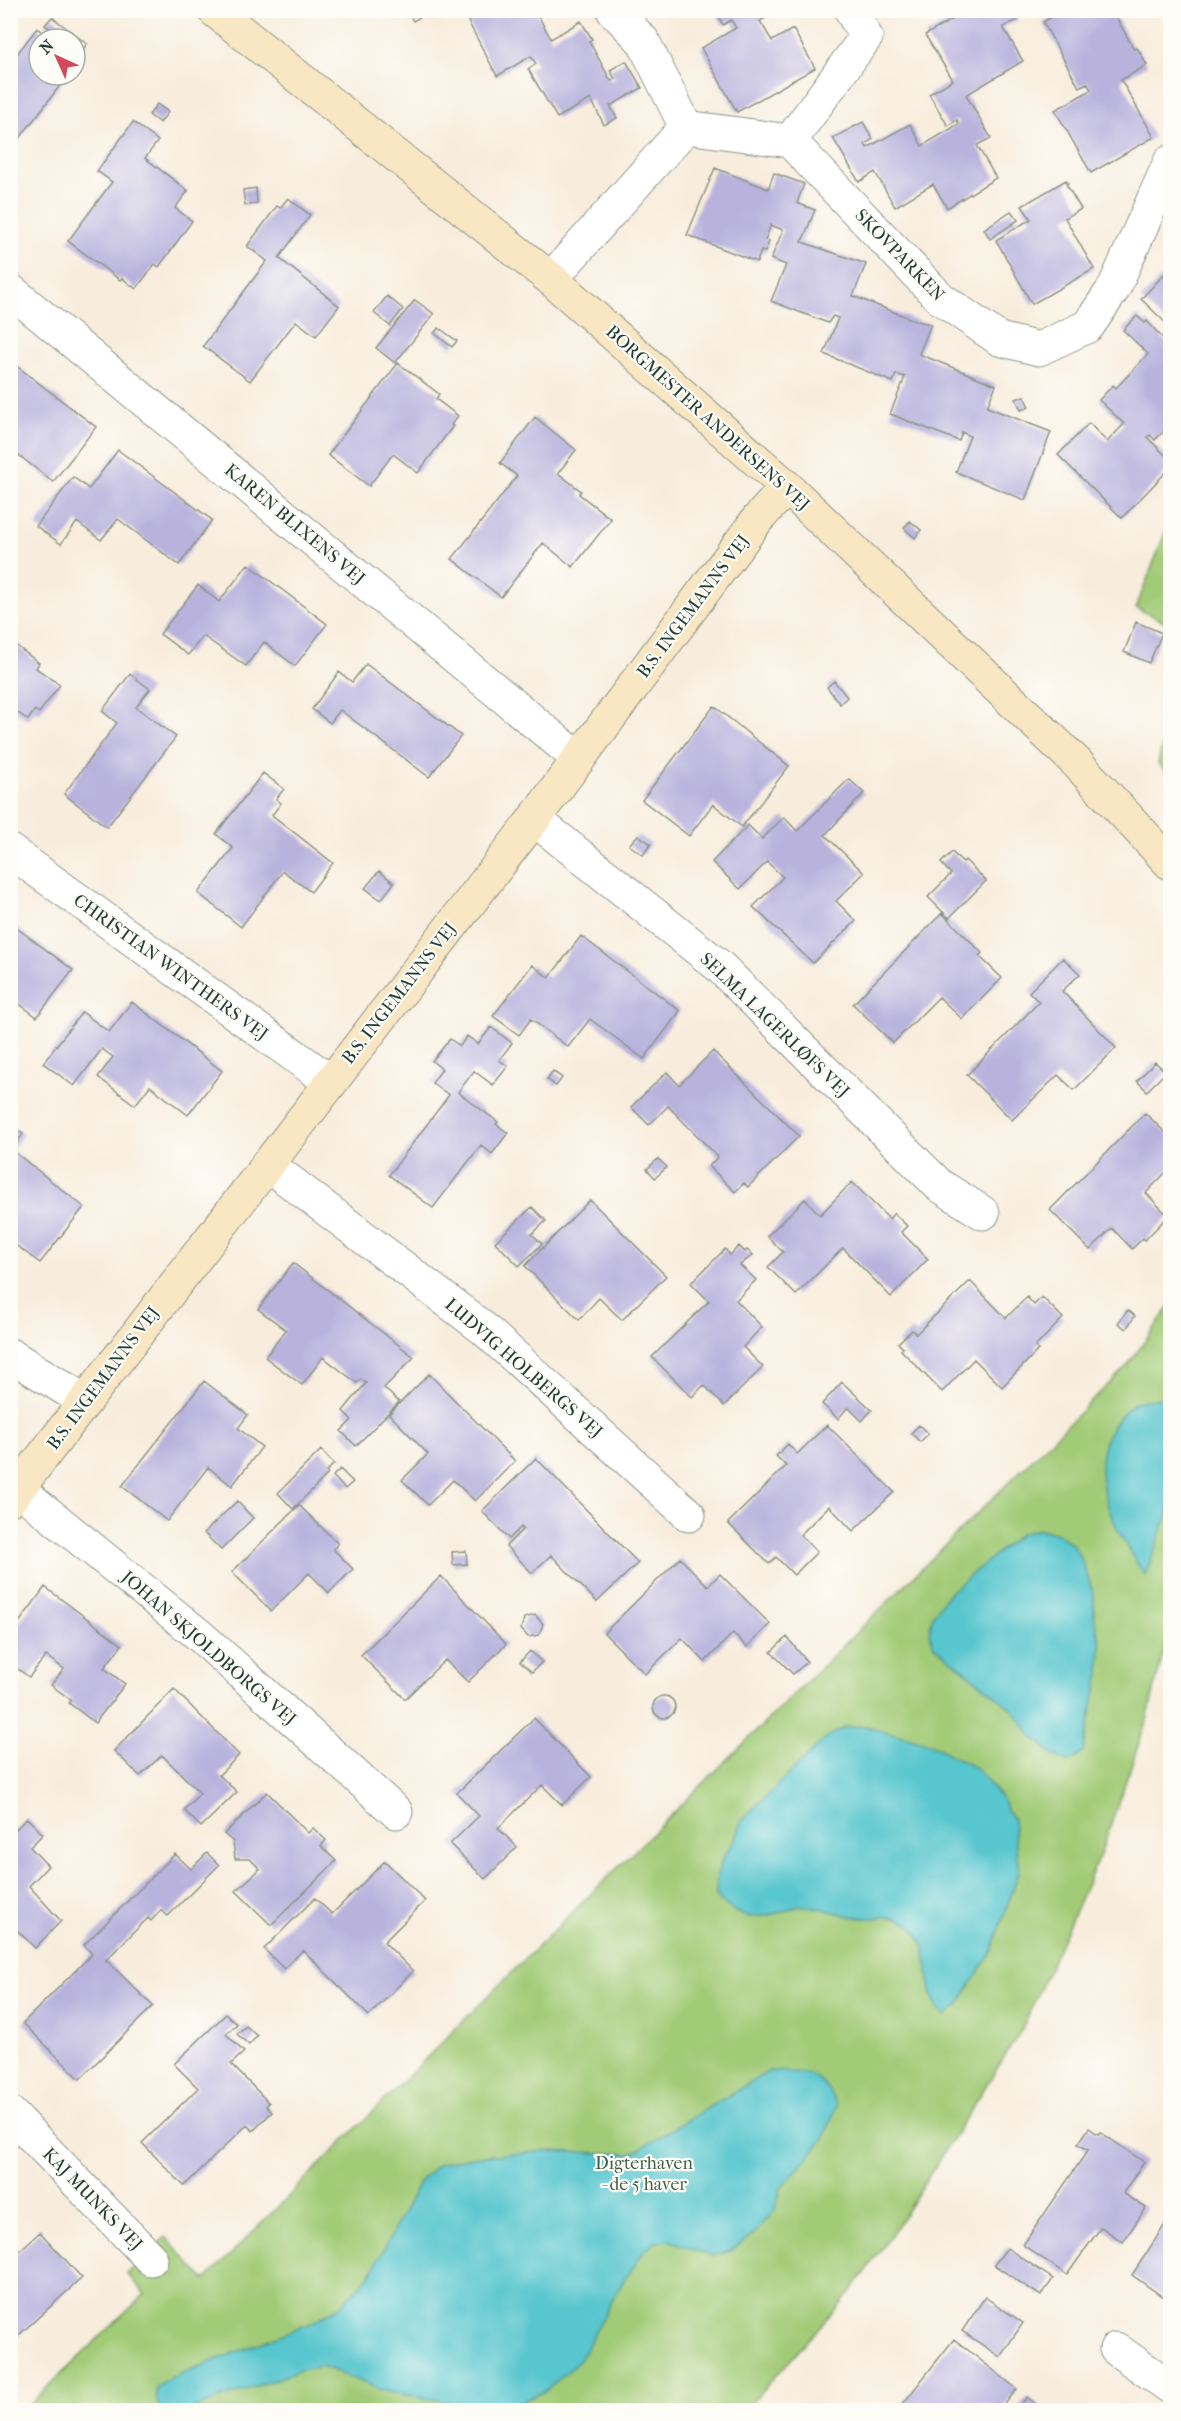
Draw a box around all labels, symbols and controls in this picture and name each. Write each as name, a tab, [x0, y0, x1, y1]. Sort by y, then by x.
north arrow	[27, 27, 87, 87]
text: N	[36, 35, 58, 58]
street label: SKOVPARKEN	[850, 205, 949, 306]
street label: BORGMESTER ANDERSENS VEJ	[601, 321, 814, 516]
street label: KAREN BLIXENS VEJ	[220, 459, 369, 589]
street label: B.S. INGEMANNS VEJ	[633, 530, 754, 682]
street label: CHRISTIAN WINTHERS VEJ	[69, 890, 272, 1045]
street label: B.S. INGEMANNS VEJ	[338, 918, 461, 1068]
street label: SELMA LAGERLØFS VEJ	[696, 949, 854, 1102]
street label: LUDVIG HOLBERGS VEJ	[440, 1294, 607, 1443]
street label: B.S. INGEMANNS VEJ	[43, 1302, 164, 1454]
street label: JOHAN SKJOLDBORGS VEJ	[115, 1565, 301, 1730]
street label: KAJ MUNKS VEJ	[38, 2144, 147, 2255]
park label: Digterhaven - de 5 haver	[595, 2153, 693, 2195]

